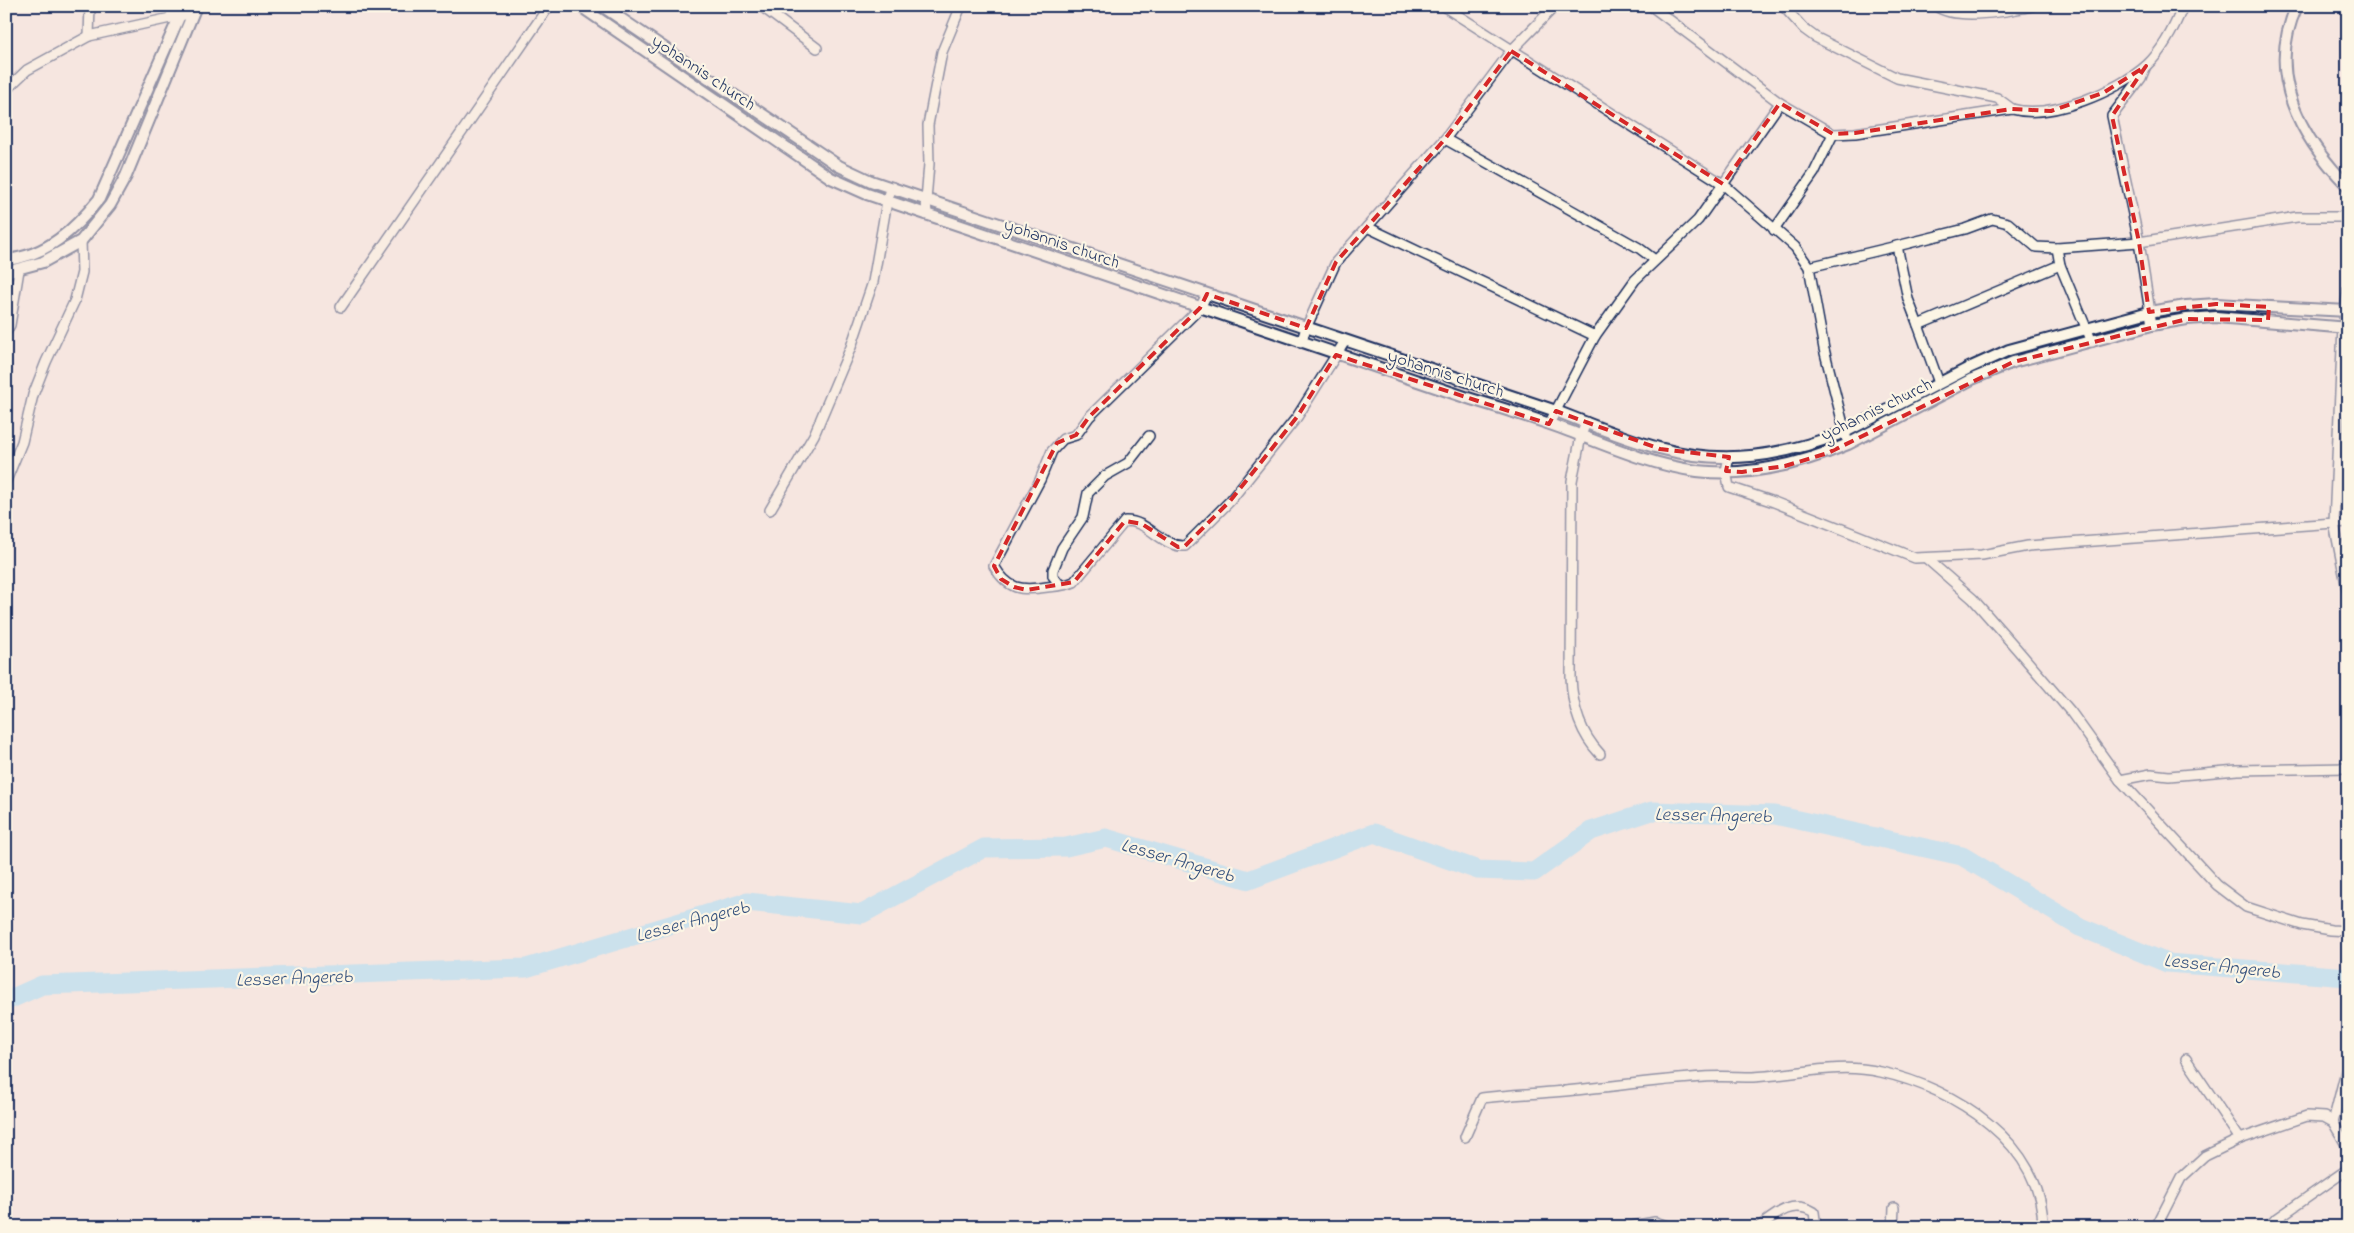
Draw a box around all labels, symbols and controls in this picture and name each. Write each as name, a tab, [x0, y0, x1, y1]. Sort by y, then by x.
street label: yohannis church	[645, 29, 760, 118]
street label: yohannis church	[1000, 213, 1123, 277]
street label: yohannis church	[1384, 344, 1507, 406]
street label: yohannis church	[1817, 373, 1937, 449]
water label: Lesser Angereb	[1654, 802, 1772, 832]
water label: Lesser Angereb	[1117, 832, 1238, 892]
water label: Lesser Angereb	[633, 894, 754, 952]
water label: Lesser Angereb	[2162, 948, 2282, 988]
water label: Lesser Angereb	[235, 964, 354, 996]

